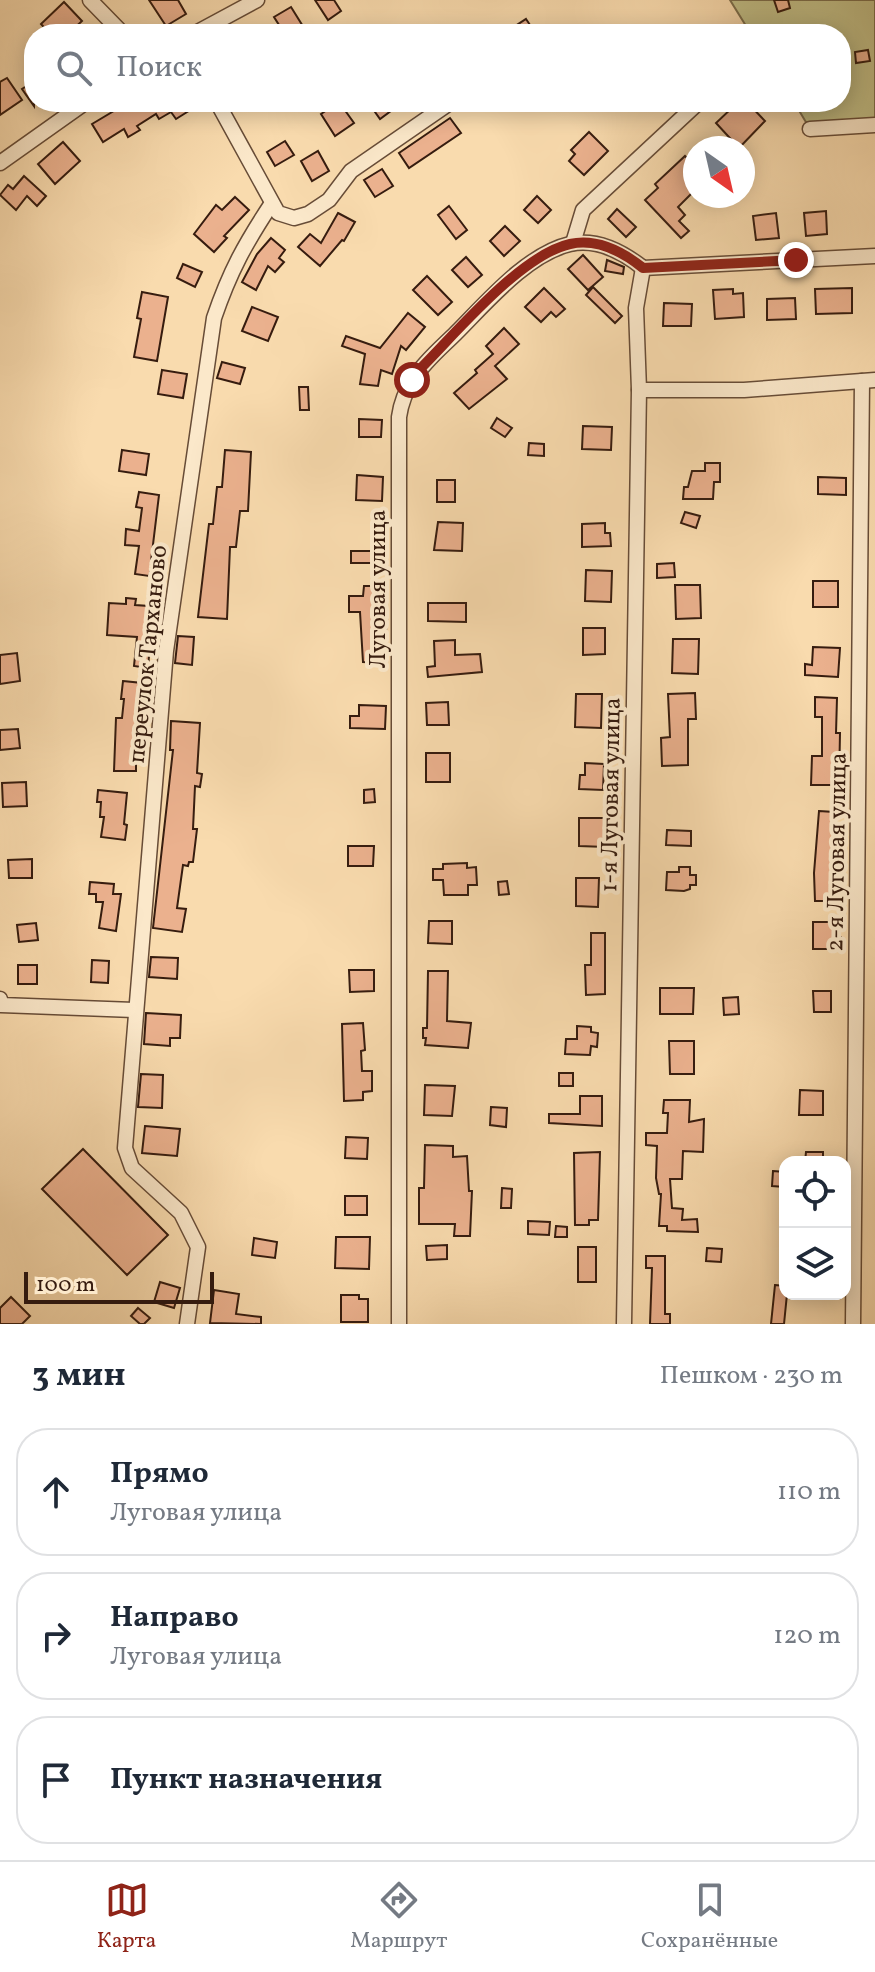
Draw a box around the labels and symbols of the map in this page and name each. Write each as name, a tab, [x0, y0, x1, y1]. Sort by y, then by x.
north arrow	[683, 136, 755, 208]
route end	[778, 242, 814, 278]
route start	[394, 362, 430, 398]
street label: Луговая улица	[362, 509, 396, 669]
street label: переулок Тарханово	[121, 543, 177, 765]
street label: 1-я Луговая улица	[593, 697, 631, 893]
street label: 2-я Луговая улица	[819, 752, 857, 952]
scale bar	[24, 1268, 214, 1304]

